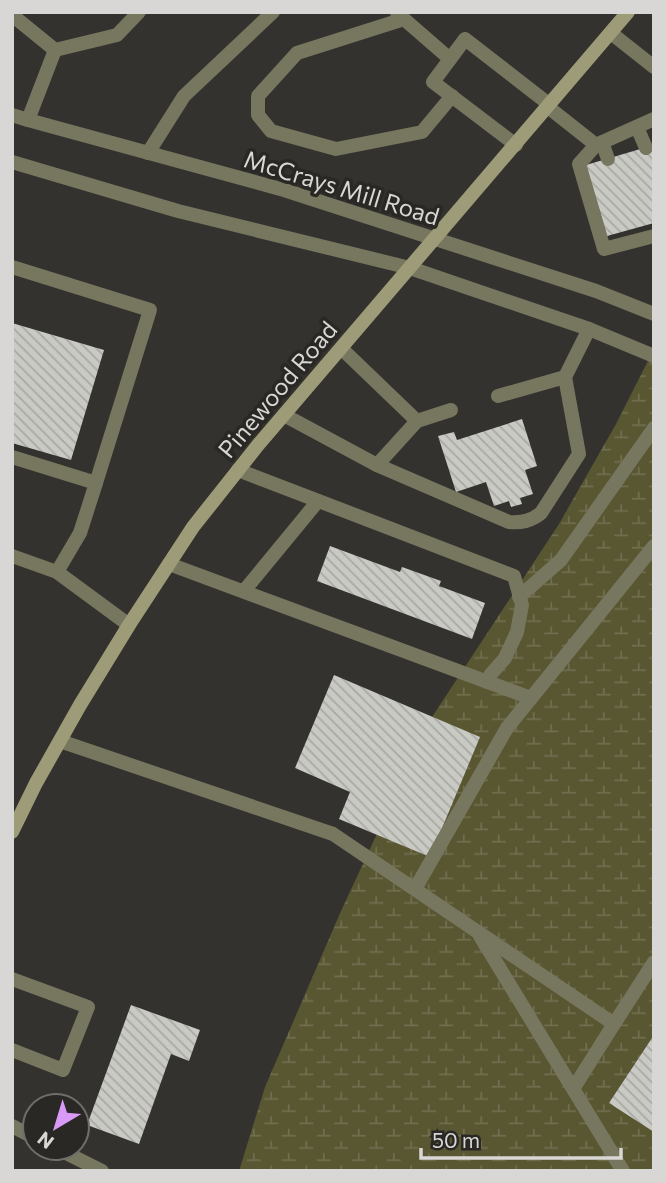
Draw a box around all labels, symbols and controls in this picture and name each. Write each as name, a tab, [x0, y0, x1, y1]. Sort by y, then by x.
street label: McCrays Mill Road	[241, 144, 443, 230]
street label: Pinewood Road	[211, 315, 343, 463]
north arrow	[21, 1092, 91, 1162]
scale bar	[421, 1116, 620, 1160]
text: N	[33, 1127, 58, 1154]
text: 50 m	[432, 1127, 480, 1152]

